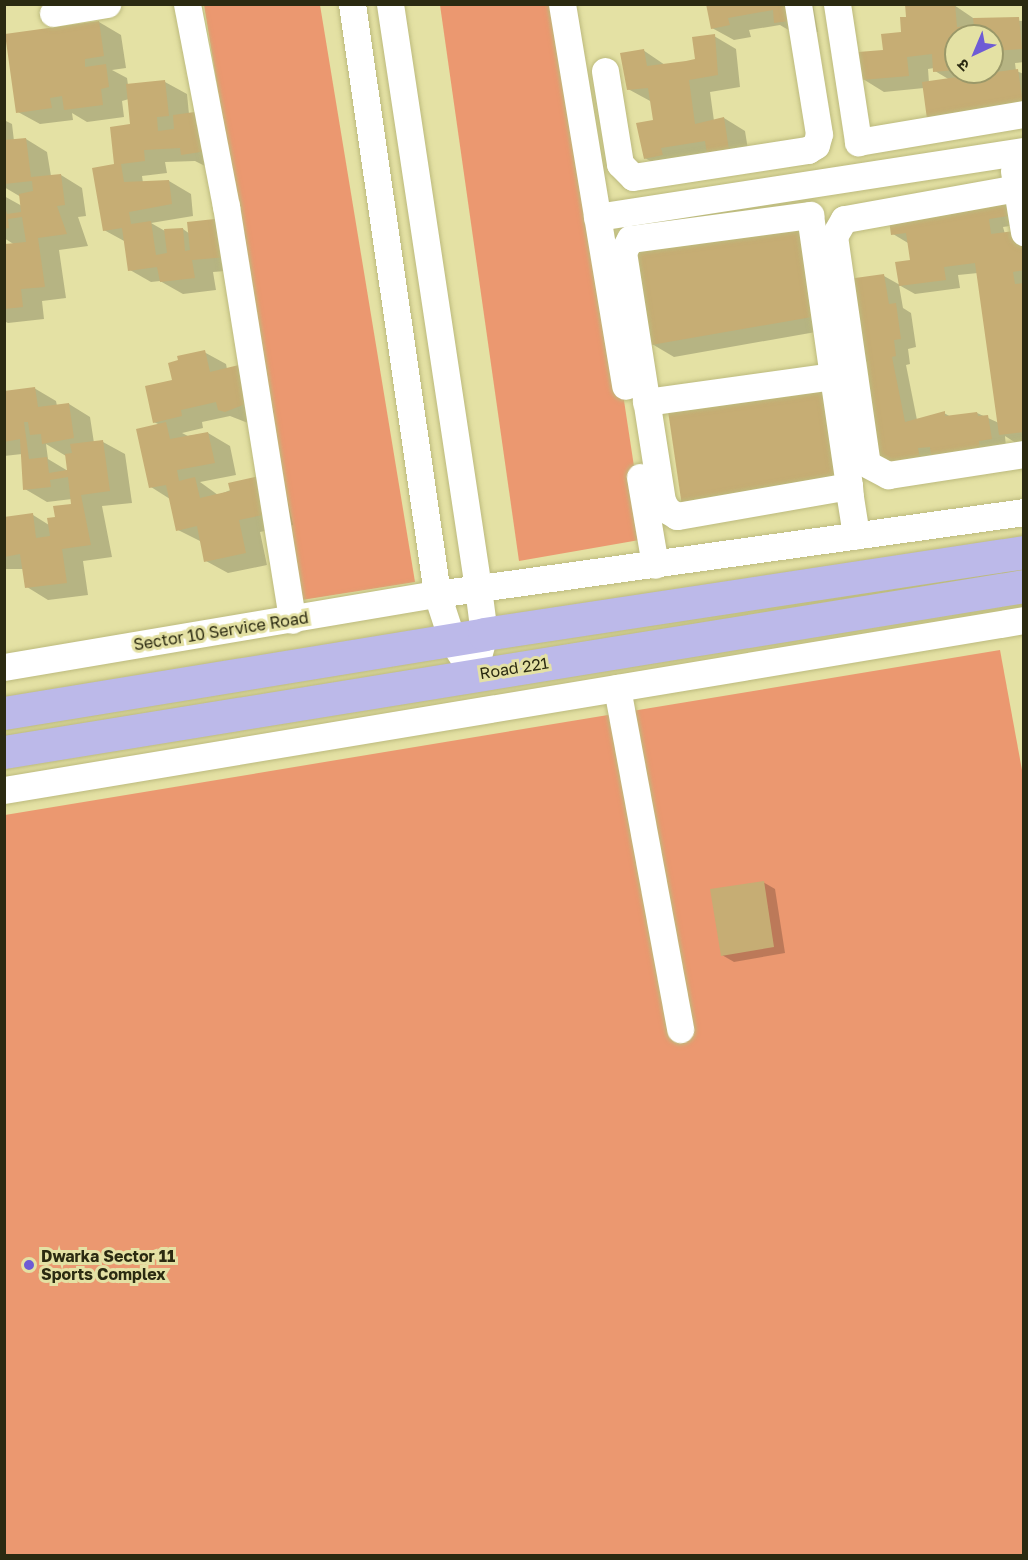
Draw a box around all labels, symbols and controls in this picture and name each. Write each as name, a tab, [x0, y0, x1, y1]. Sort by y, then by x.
north arrow	[944, 24, 1004, 84]
text: उ	[953, 55, 973, 76]
street label: Sector 10 Service Road	[132, 608, 310, 654]
street label: Road 221	[478, 653, 550, 683]
place label: Dwarka Sector 11 Sports Complex	[41, 1246, 175, 1284]
marker: Dwarka Sector 11 Sports Complex	[22, 1258, 36, 1272]

